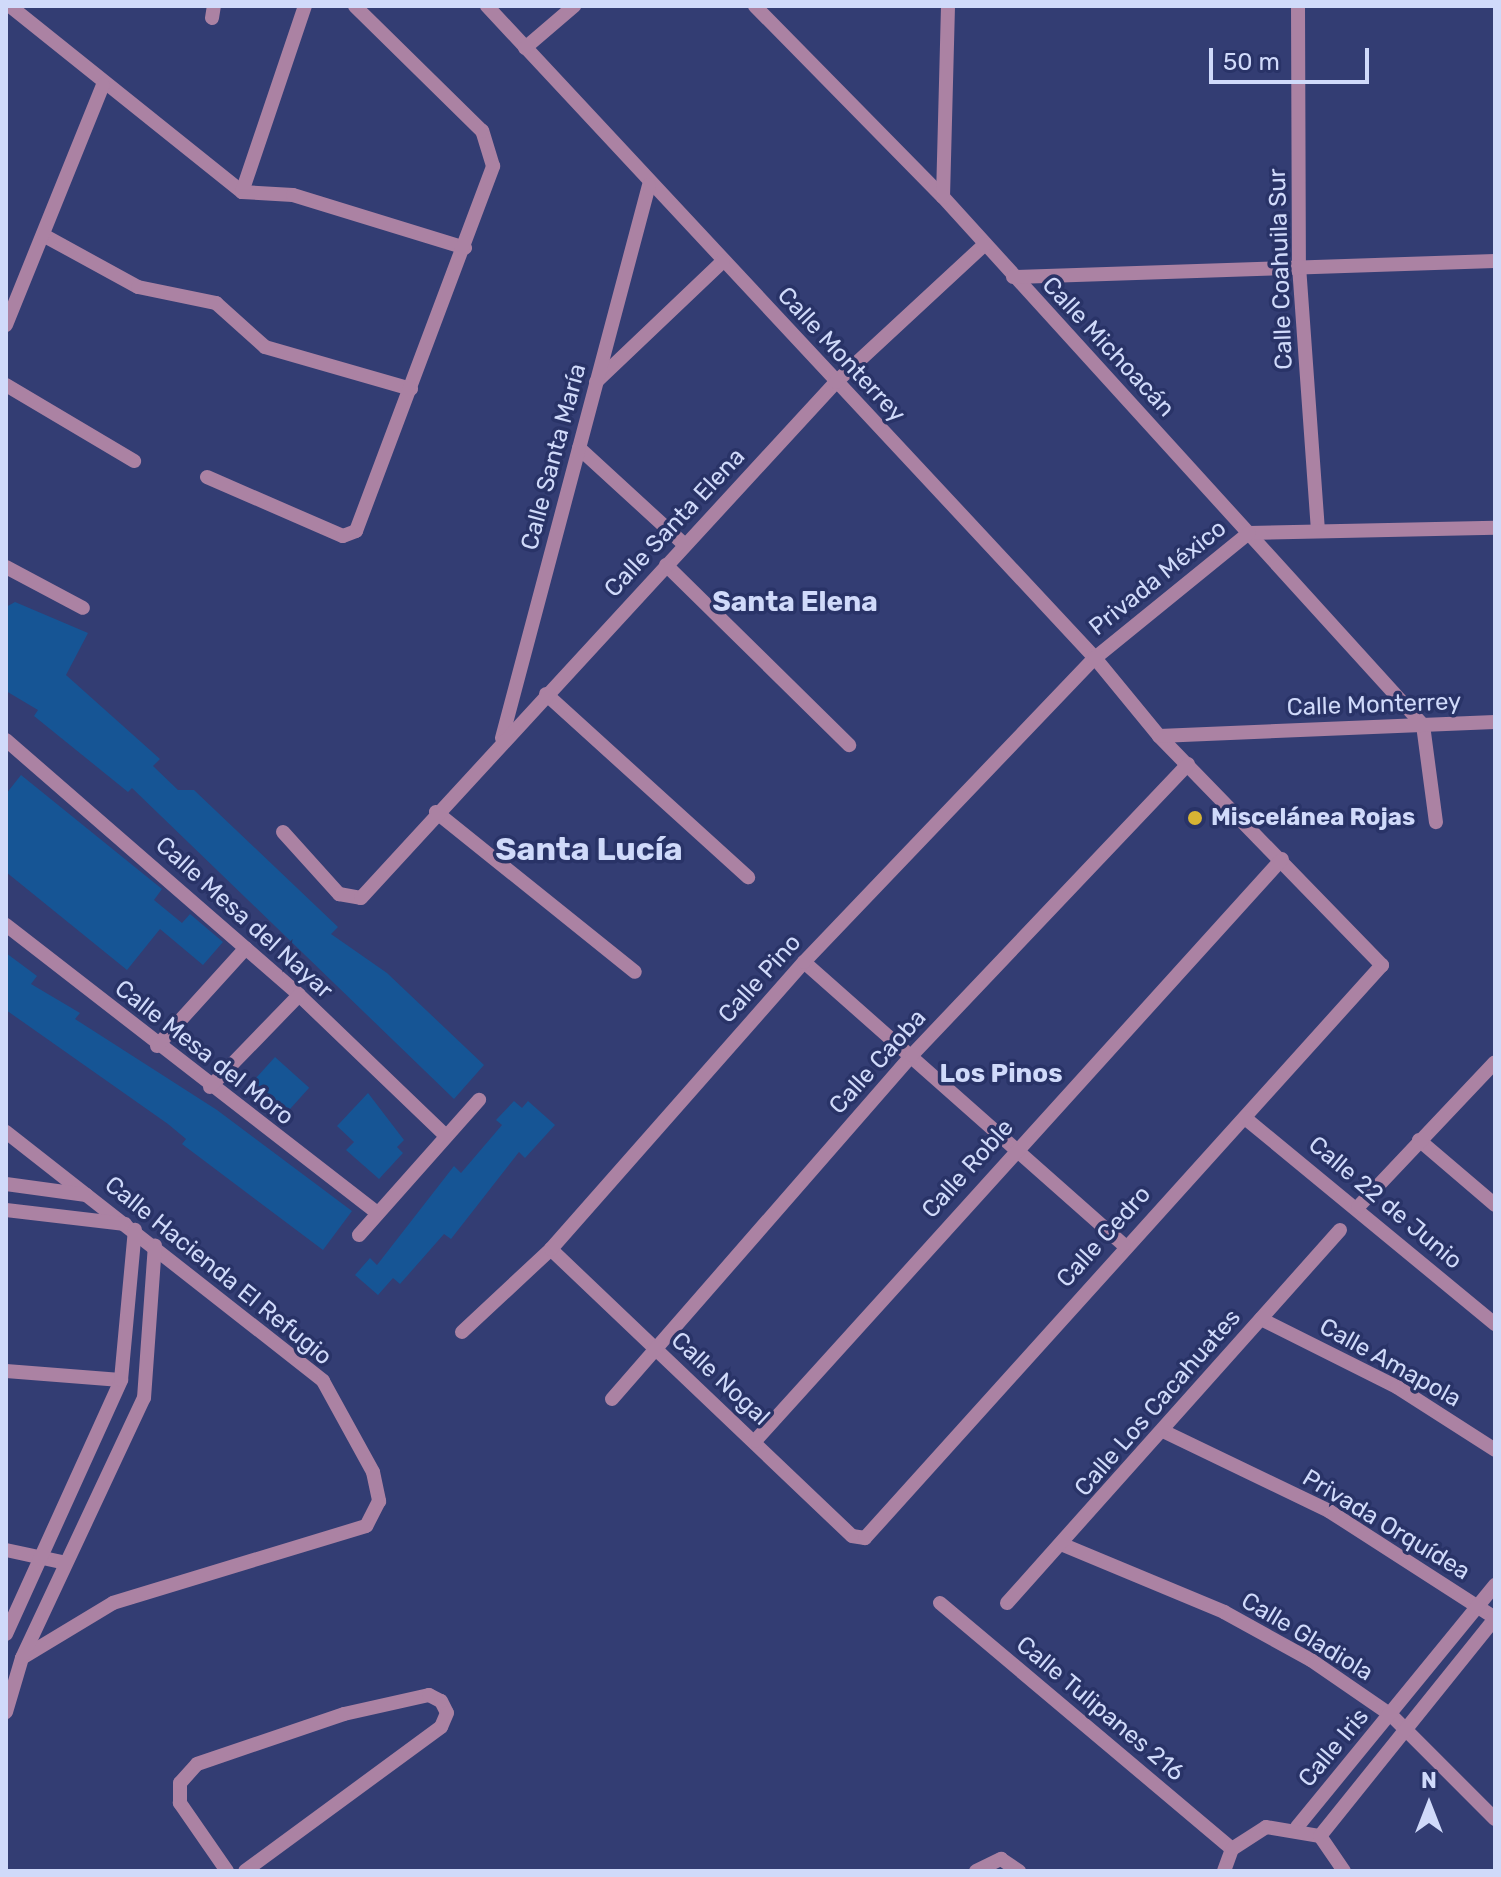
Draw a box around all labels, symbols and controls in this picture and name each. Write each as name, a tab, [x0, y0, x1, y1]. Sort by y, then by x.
scale bar	[1213, 32, 1373, 82]
text: 50 m	[1223, 48, 1280, 76]
street label: Calle Coahuila Sur	[1263, 168, 1299, 370]
street label: Calle Michoacán	[1036, 271, 1180, 423]
street label: Calle Monterrey	[771, 281, 911, 429]
street label: Calle Santa María	[515, 361, 593, 553]
street label: Calle Santa Elena	[599, 443, 751, 603]
street label: Privada México	[1084, 514, 1232, 642]
district label: Santa Elena	[712, 585, 878, 619]
street label: Calle Monterrey	[1286, 688, 1462, 722]
place label: Miscelánea Rojas	[1211, 804, 1415, 832]
marker: Miscelánea Rojas	[1186, 809, 1204, 827]
district label: Santa Lucía	[495, 830, 683, 868]
street label: Calle Mesa del Nayar	[150, 831, 338, 1005]
street label: Calle Pino	[713, 929, 807, 1029]
street label: Calle Mesa del Moro	[109, 974, 299, 1132]
street label: Calle Caoba	[824, 1004, 932, 1120]
district label: Los Pinos	[939, 1058, 1063, 1090]
street label: Calle Roble	[916, 1114, 1020, 1224]
street label: Calle 22 de Junio	[1302, 1130, 1468, 1276]
street label: Calle Hacienda El Refugio	[99, 1171, 337, 1371]
street label: Calle Cedro	[1051, 1180, 1157, 1294]
street label: Calle Los Cacahuates	[1069, 1304, 1247, 1502]
street label: Calle Amapola	[1314, 1312, 1466, 1414]
street label: Calle Nogal	[665, 1326, 775, 1432]
street label: Privada Orquídea	[1297, 1464, 1475, 1586]
street label: Calle Gladiola	[1236, 1586, 1378, 1688]
street label: Calle Tulipanes 216	[1010, 1630, 1190, 1788]
street label: Calle Iris	[1293, 1703, 1375, 1793]
north arrow	[1389, 1765, 1469, 1845]
text: N	[1421, 1767, 1437, 1794]

